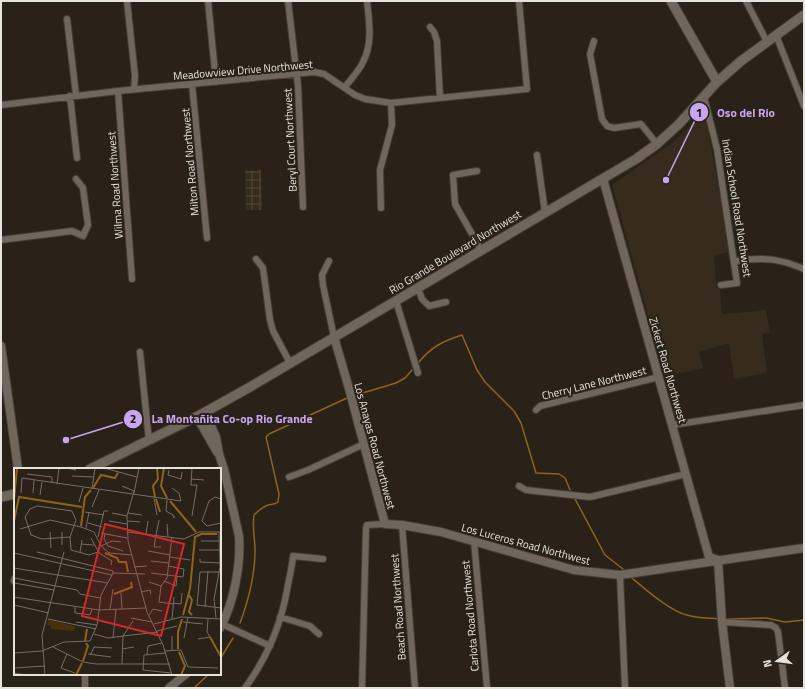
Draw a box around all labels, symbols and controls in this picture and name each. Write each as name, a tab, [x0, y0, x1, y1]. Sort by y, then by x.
street label: Meadowview Drive Northwest	[172, 56, 314, 84]
street label: Beryl Court Northwest	[279, 88, 301, 192]
callout: Oso del Rio	[689, 100, 783, 124]
text: 1	[696, 103, 702, 122]
text: Oso del Rio	[717, 103, 775, 122]
street label: Milton Road Northwest	[177, 107, 203, 216]
street label: Wilma Road Northwest	[103, 131, 127, 239]
street label: Indian School Road Northwest	[718, 138, 756, 278]
street label: Rio Grande Boulevard Northwest	[386, 206, 524, 298]
street label: Zickert Road Northwest	[645, 315, 691, 425]
street label: Cherry Lane Northwest	[540, 362, 648, 404]
street label: Los Anayas Road Northwest	[350, 381, 400, 511]
callout: La Montañita Co-op Rio Grande	[123, 407, 320, 431]
text: 2	[130, 409, 136, 428]
text: La Montañita Co-op Rio Grande	[151, 409, 313, 428]
inset map	[14, 468, 221, 675]
street label: Los Luceros Road Northwest	[460, 519, 592, 569]
street label: Beach Road Northwest	[386, 553, 410, 661]
street label: Carlota Road Northwest	[457, 560, 483, 672]
north arrow	[757, 641, 797, 681]
text: N	[759, 658, 776, 669]

